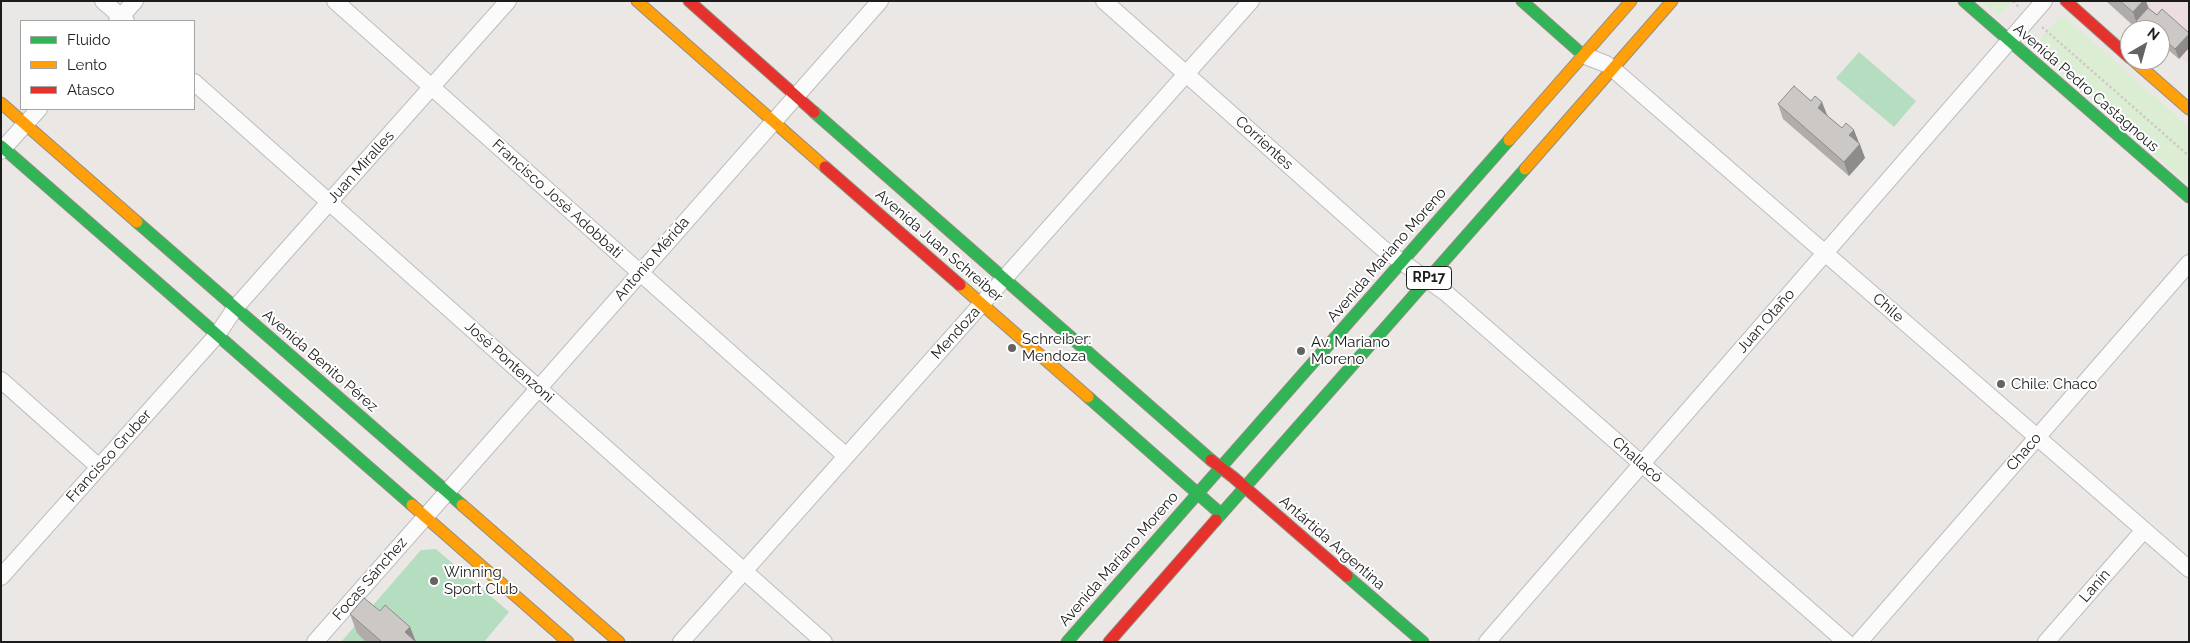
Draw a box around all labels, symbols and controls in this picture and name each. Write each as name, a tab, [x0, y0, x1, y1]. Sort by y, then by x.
legend	[20, 20, 195, 110]
street label: Avenida Pedro Castagnous	[2010, 20, 2162, 156]
north arrow	[2120, 20, 2170, 70]
text: N	[2144, 24, 2163, 44]
text: Fluido	[67, 31, 110, 49]
text: Lento	[67, 56, 107, 74]
text: Atasco	[67, 81, 114, 99]
street label: Corrientes	[1231, 112, 1297, 174]
street label: Juan Miralles	[324, 127, 398, 207]
street label: Francisco José Adobbati	[488, 136, 626, 262]
street label: Avenida Mariano Moreno	[1324, 184, 1450, 326]
street label: Avenida Juan Schreiber	[872, 186, 1006, 306]
street label: Antonio Mérida	[611, 213, 693, 305]
road number: RP17	[1406, 266, 1452, 290]
street label: Juan Otaño	[1733, 285, 1799, 357]
street label: Chile	[1869, 290, 1907, 326]
street label: Mendoza	[928, 303, 984, 363]
street label: Avenida Benito Pérez	[259, 306, 381, 416]
street label: José Pontenzoni	[461, 317, 557, 407]
place label: Schreiber: Mendoza	[1022, 330, 1091, 365]
place label: Av. Mariano Moreno	[1311, 333, 1390, 368]
marker: Schreiber: Mendoza	[1006, 342, 1018, 354]
marker: Av. Mariano Moreno	[1295, 345, 1307, 357]
place label: Chile: Chaco	[2011, 375, 2097, 393]
marker: Chile: Chaco	[1995, 378, 2007, 390]
street label: Francisco Gruber	[63, 406, 155, 506]
street label: Chaco	[2003, 429, 2045, 475]
street label: Challacó	[1608, 433, 1666, 487]
street label: Avenida Mariano Moreno	[1056, 488, 1182, 630]
street label: Antártida Argentina	[1276, 492, 1388, 594]
street label: Focas Sánchez	[329, 534, 411, 624]
place label: Winning Sport Club	[444, 563, 518, 598]
street label: Lanín	[2076, 566, 2114, 606]
marker: Winning Sport Club	[428, 575, 440, 587]

